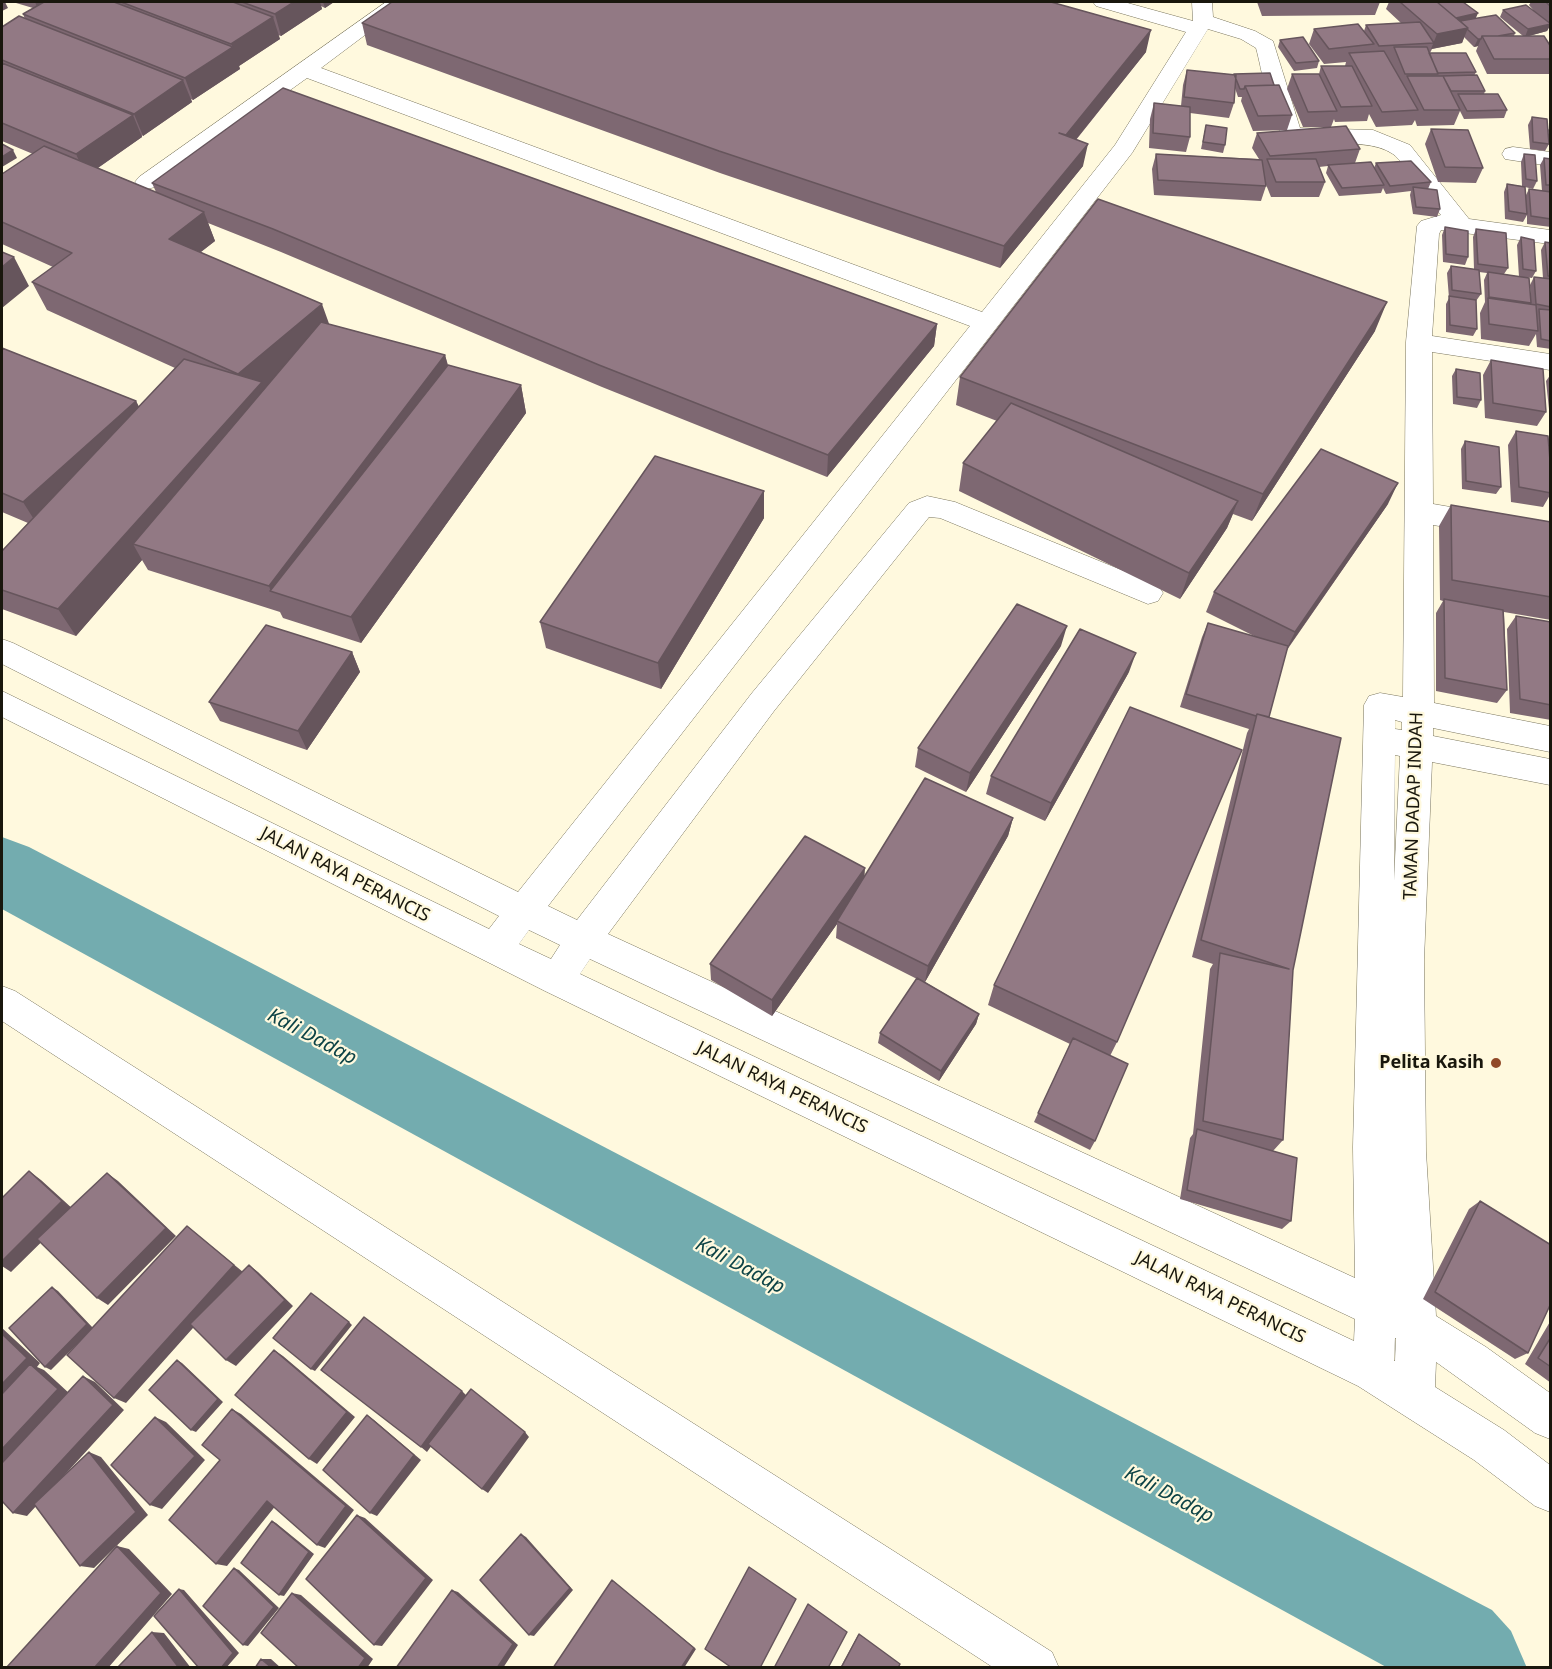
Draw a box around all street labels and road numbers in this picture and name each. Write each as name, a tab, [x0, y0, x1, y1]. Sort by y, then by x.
street label: TAMAN DADAP INDAH	[1400, 712, 1428, 900]
street label: JALAN RAYA PERANCIS	[257, 823, 433, 927]
street label: JALAN RAYA PERANCIS	[693, 1037, 871, 1139]
street label: JALAN RAYA PERANCIS	[1131, 1247, 1309, 1349]

